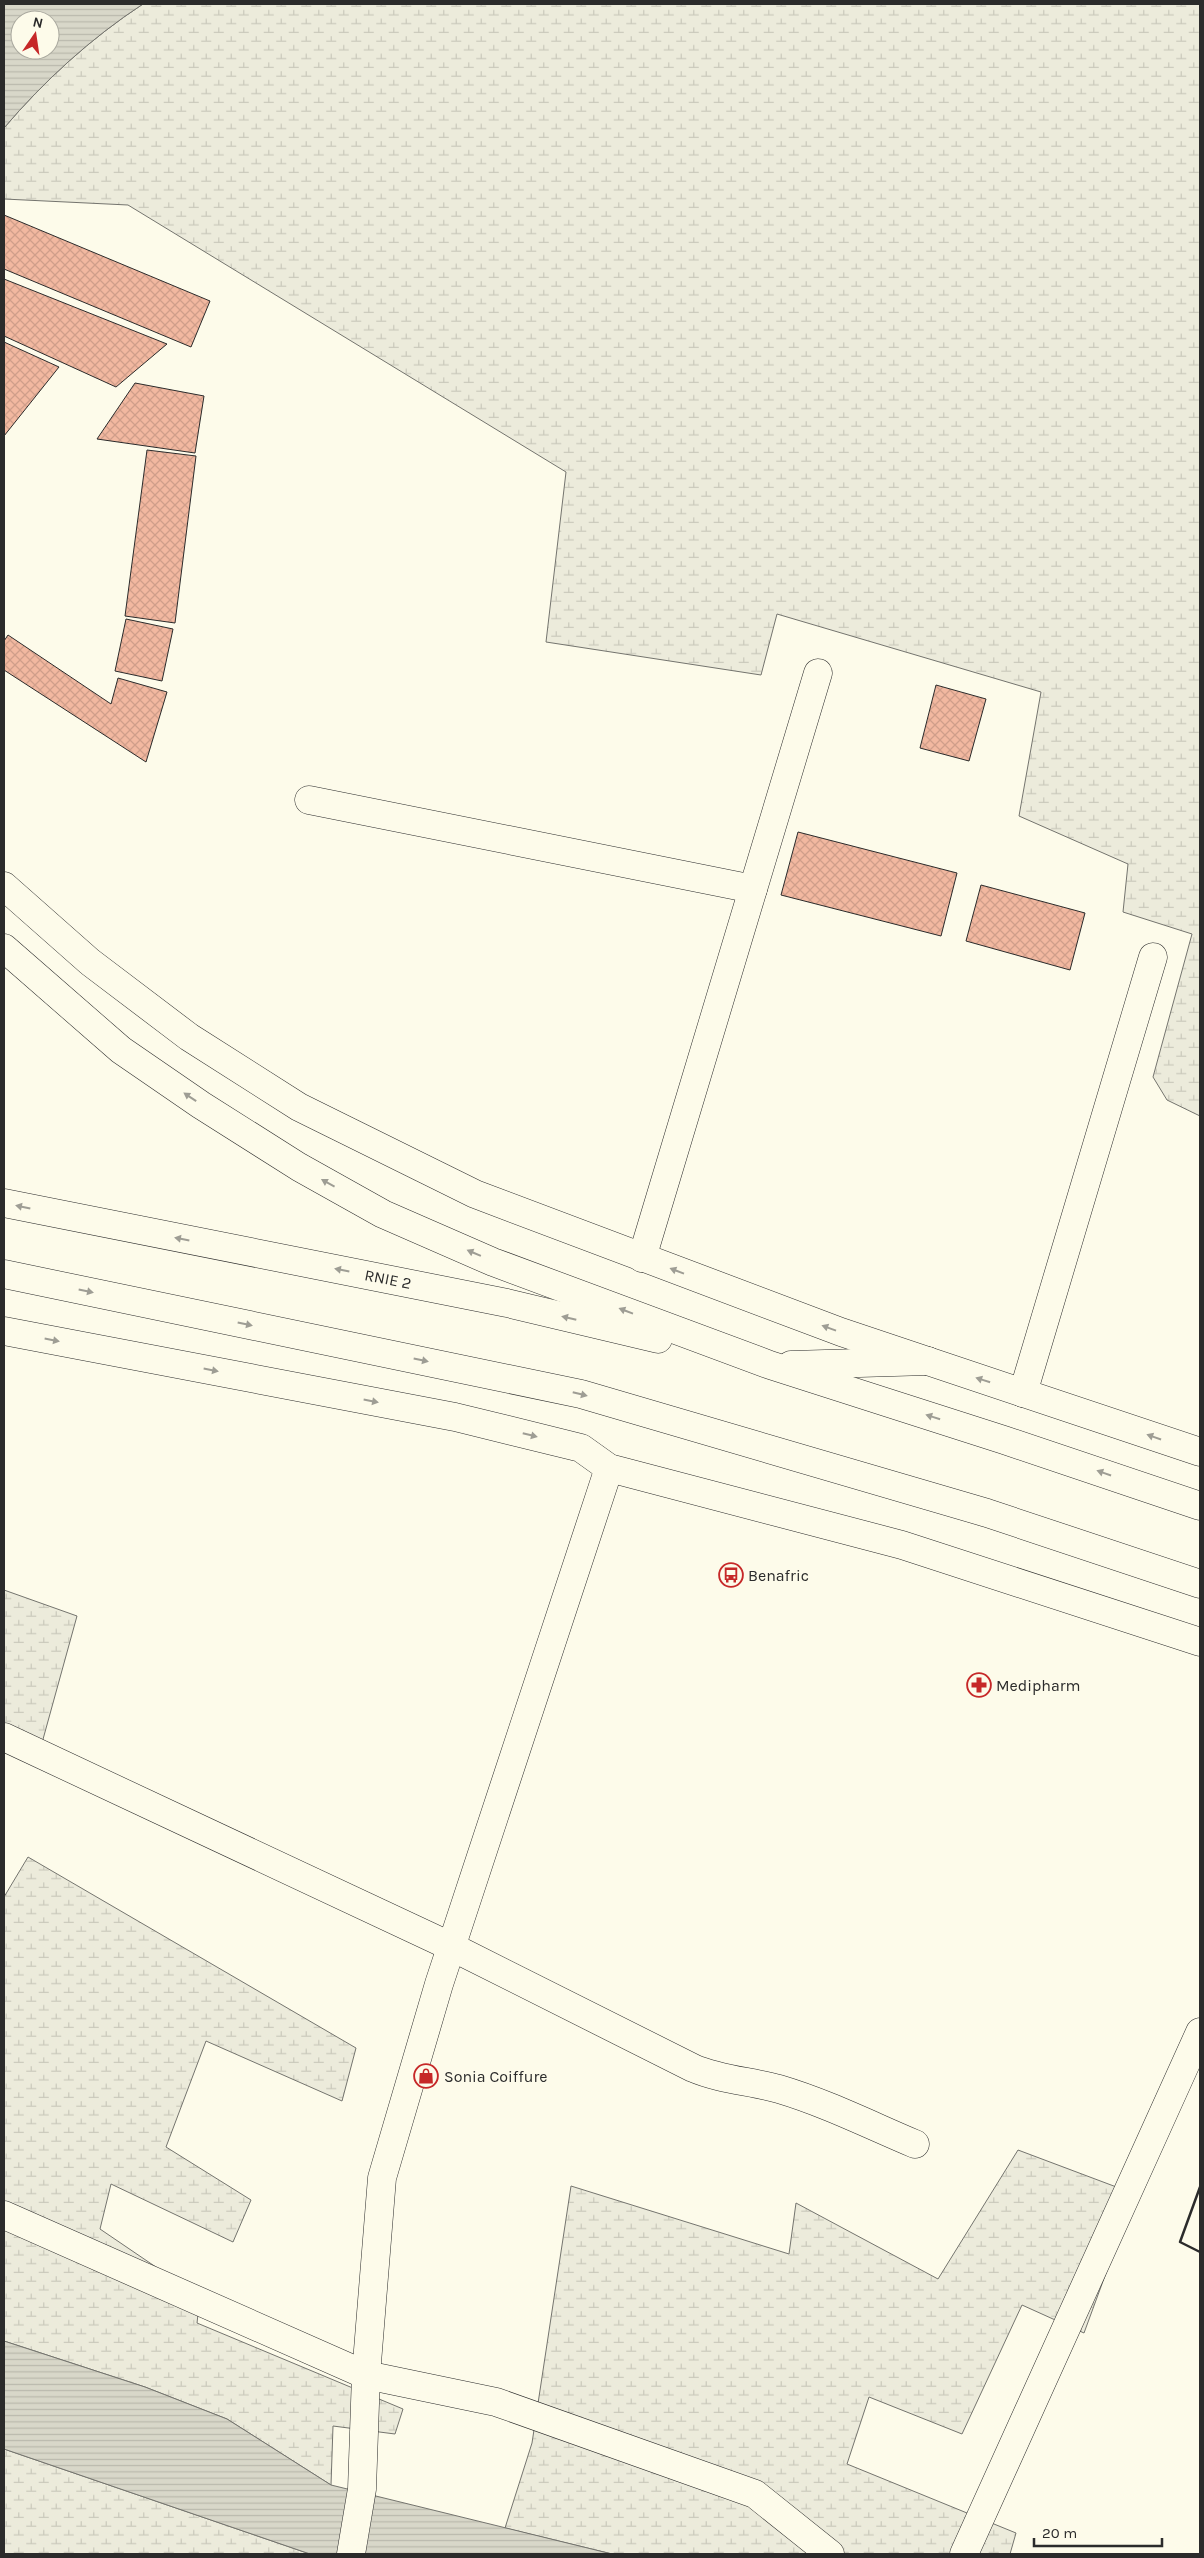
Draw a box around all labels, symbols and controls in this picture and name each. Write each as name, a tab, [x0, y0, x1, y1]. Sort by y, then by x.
north arrow	[10, 10, 60, 60]
text: N	[31, 13, 45, 32]
one-way arrow	[183, 1092, 197, 1102]
one-way arrow	[320, 1179, 335, 1187]
one-way arrow	[15, 1203, 30, 1211]
one-way arrow	[174, 1235, 190, 1243]
one-way arrow	[467, 1249, 481, 1257]
one-way arrow	[333, 1265, 349, 1273]
street label: RNIE 2	[363, 1265, 413, 1293]
one-way arrow	[669, 1267, 684, 1275]
one-way arrow	[78, 1287, 93, 1295]
one-way arrow	[618, 1307, 633, 1315]
one-way arrow	[561, 1314, 577, 1322]
one-way arrow	[237, 1320, 253, 1328]
one-way arrow	[821, 1324, 836, 1332]
one-way arrow	[44, 1336, 60, 1344]
one-way arrow	[414, 1356, 429, 1364]
one-way arrow	[204, 1367, 220, 1375]
one-way arrow	[976, 1375, 991, 1383]
one-way arrow	[573, 1390, 588, 1398]
one-way arrow	[363, 1398, 379, 1406]
one-way arrow	[926, 1413, 941, 1421]
one-way arrow	[522, 1431, 537, 1439]
one-way arrow	[1146, 1432, 1161, 1440]
one-way arrow	[1097, 1469, 1112, 1477]
bus stop icon: Benafric	[718, 1562, 744, 1588]
place label: Benafric	[748, 1566, 809, 1585]
pharmacy icon: Medipharm	[966, 1672, 992, 1698]
place label: Medipharm	[996, 1676, 1081, 1695]
shop icon: Sonia Coiffure	[413, 2063, 439, 2089]
place label: Sonia Coiffure	[444, 2067, 547, 2086]
scale bar	[1034, 2516, 1162, 2548]
text: 20 m	[1042, 2524, 1077, 2542]

